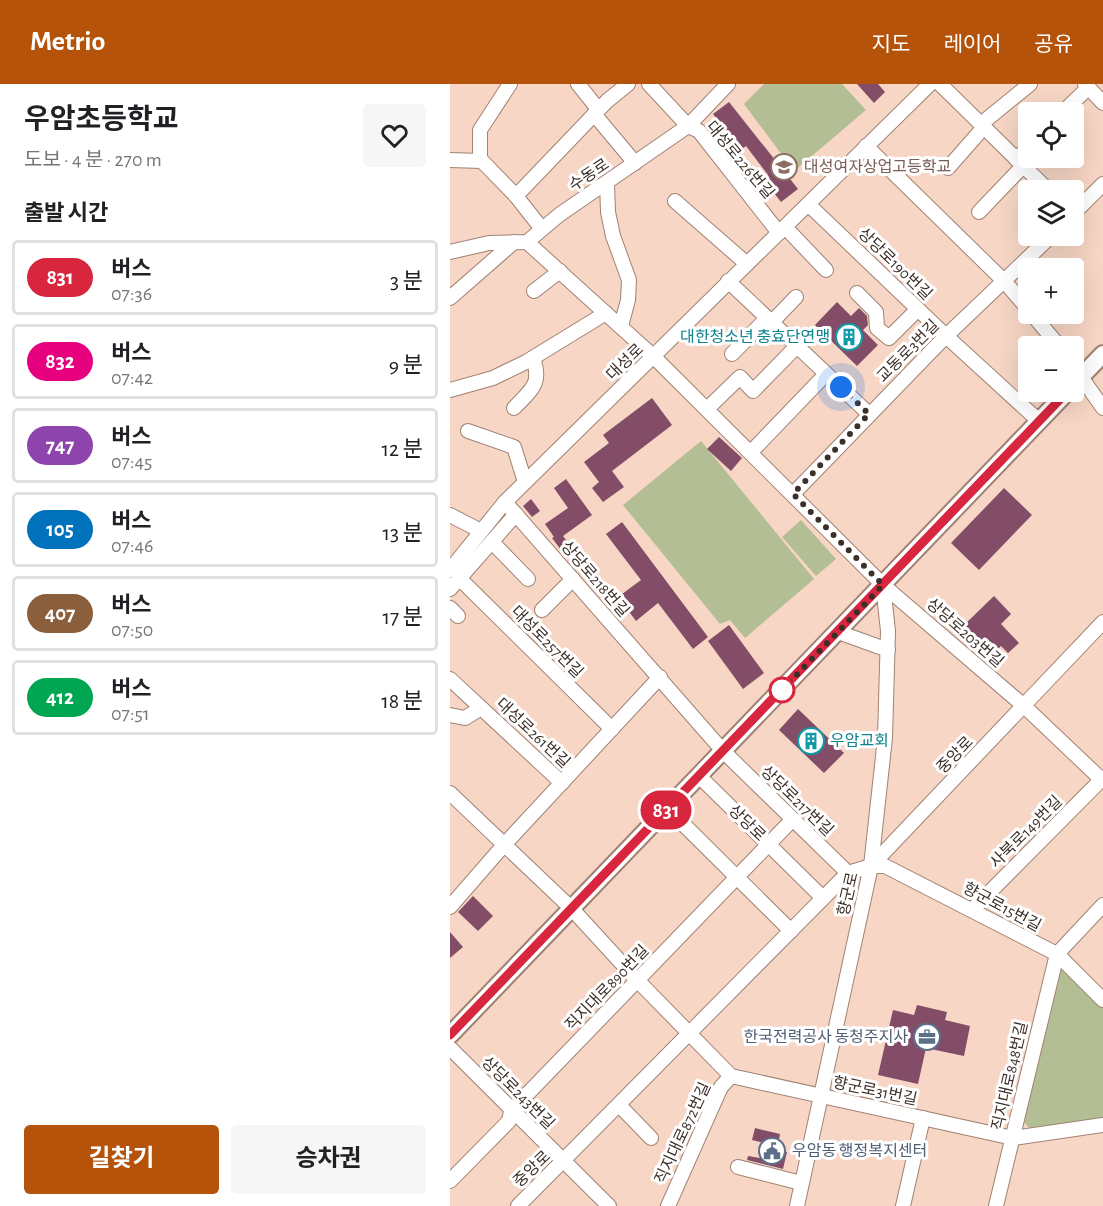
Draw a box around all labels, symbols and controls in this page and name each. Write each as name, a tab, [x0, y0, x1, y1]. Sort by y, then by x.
text: Metrio	[30, 28, 105, 56]
text: 지도	[872, 34, 910, 55]
text: 레이어	[943, 34, 1001, 55]
text: 공유	[1034, 34, 1073, 55]
map controls	[1018, 102, 1084, 402]
button: locate	[1018, 102, 1084, 168]
button: heart	[363, 104, 426, 167]
text: 우암초등학교	[24, 106, 179, 134]
street label: 대성로226번길	[703, 118, 777, 202]
text: 도보 · 4 분 · 270 m	[24, 150, 162, 170]
school or university icon: 대성여자상업고등학교	[769, 152, 799, 182]
street label: 수동로	[566, 156, 612, 194]
place label: 대성여자상업고등학교	[804, 158, 951, 175]
button: layers	[1018, 180, 1084, 246]
text: 출발 시간	[24, 202, 108, 224]
street label: 상당로190번길	[855, 225, 935, 303]
text: 버스	[111, 258, 151, 280]
button: +	[1018, 258, 1084, 324]
text: 831	[47, 267, 73, 288]
text: 3 분	[390, 270, 423, 292]
text: 07:36	[111, 284, 152, 304]
street label: 교동로3번길	[874, 317, 942, 385]
building icon: 대한청소년 충효단연맹	[834, 322, 864, 352]
place label: 대한청소년 충효단연맹	[680, 329, 830, 345]
button: −	[1018, 336, 1084, 402]
street label: 대성로	[604, 341, 647, 383]
text: 버스	[111, 342, 151, 364]
text: 832	[45, 351, 75, 372]
text: 9 분	[389, 354, 423, 376]
text: 07:42	[111, 368, 153, 388]
your location	[826, 372, 856, 402]
text: 버스	[111, 426, 151, 448]
text: 747	[46, 435, 74, 456]
text: 12 분	[382, 438, 423, 460]
text: 07:45	[111, 452, 152, 472]
text: 버스	[111, 510, 151, 532]
text: 105	[46, 519, 74, 540]
text: 13 분	[382, 522, 423, 544]
text: 07:46	[111, 536, 154, 556]
street label: 상당로218번길	[558, 538, 632, 620]
text: 버스	[111, 594, 151, 616]
street label: 상당로203번길	[924, 595, 1006, 671]
text: 407	[45, 603, 75, 624]
street label: 대성로257번길	[508, 603, 586, 681]
text: 17 분	[382, 606, 423, 628]
text: 07:50	[111, 620, 153, 640]
unlabelled marker	[769, 677, 795, 703]
text: 버스	[111, 678, 151, 700]
text: 412	[46, 687, 74, 708]
text: 18 분	[381, 690, 423, 712]
street label: 대성로261번길	[493, 695, 573, 771]
text: 07:51	[111, 704, 150, 724]
building icon: 우암교회	[796, 726, 826, 756]
place label: 우암교회	[830, 733, 889, 749]
street label: 중앙로	[934, 733, 976, 776]
street label: 상당로217번길	[758, 763, 836, 839]
line badge: 831	[632, 790, 700, 830]
street label: 사북로149번길	[987, 793, 1065, 871]
text: 831	[653, 800, 679, 821]
street label: 상당로	[726, 802, 769, 844]
street label: 향군로	[835, 870, 861, 917]
street label: 향군로15번길	[960, 880, 1044, 934]
street label: 직지대로890번길	[562, 942, 652, 1034]
street label: 직지대로848번길	[990, 1020, 1030, 1132]
office icon: 한국전력공사 동청주지사	[912, 1022, 942, 1052]
place label: 한국전력공사 동청주지사	[743, 1029, 908, 1045]
street label: 상당로243번길	[479, 1054, 557, 1132]
street label: 향군로31번길	[831, 1074, 919, 1108]
street label: 직지대로872번길	[653, 1080, 713, 1186]
button: 길찾기	[24, 1125, 219, 1194]
button: 승차권	[231, 1125, 426, 1194]
public building icon: 우암동 행정복지센터	[757, 1136, 787, 1166]
place label: 우암동 행정복지센터	[792, 1143, 927, 1159]
street label: 중앙로	[511, 1148, 554, 1190]

